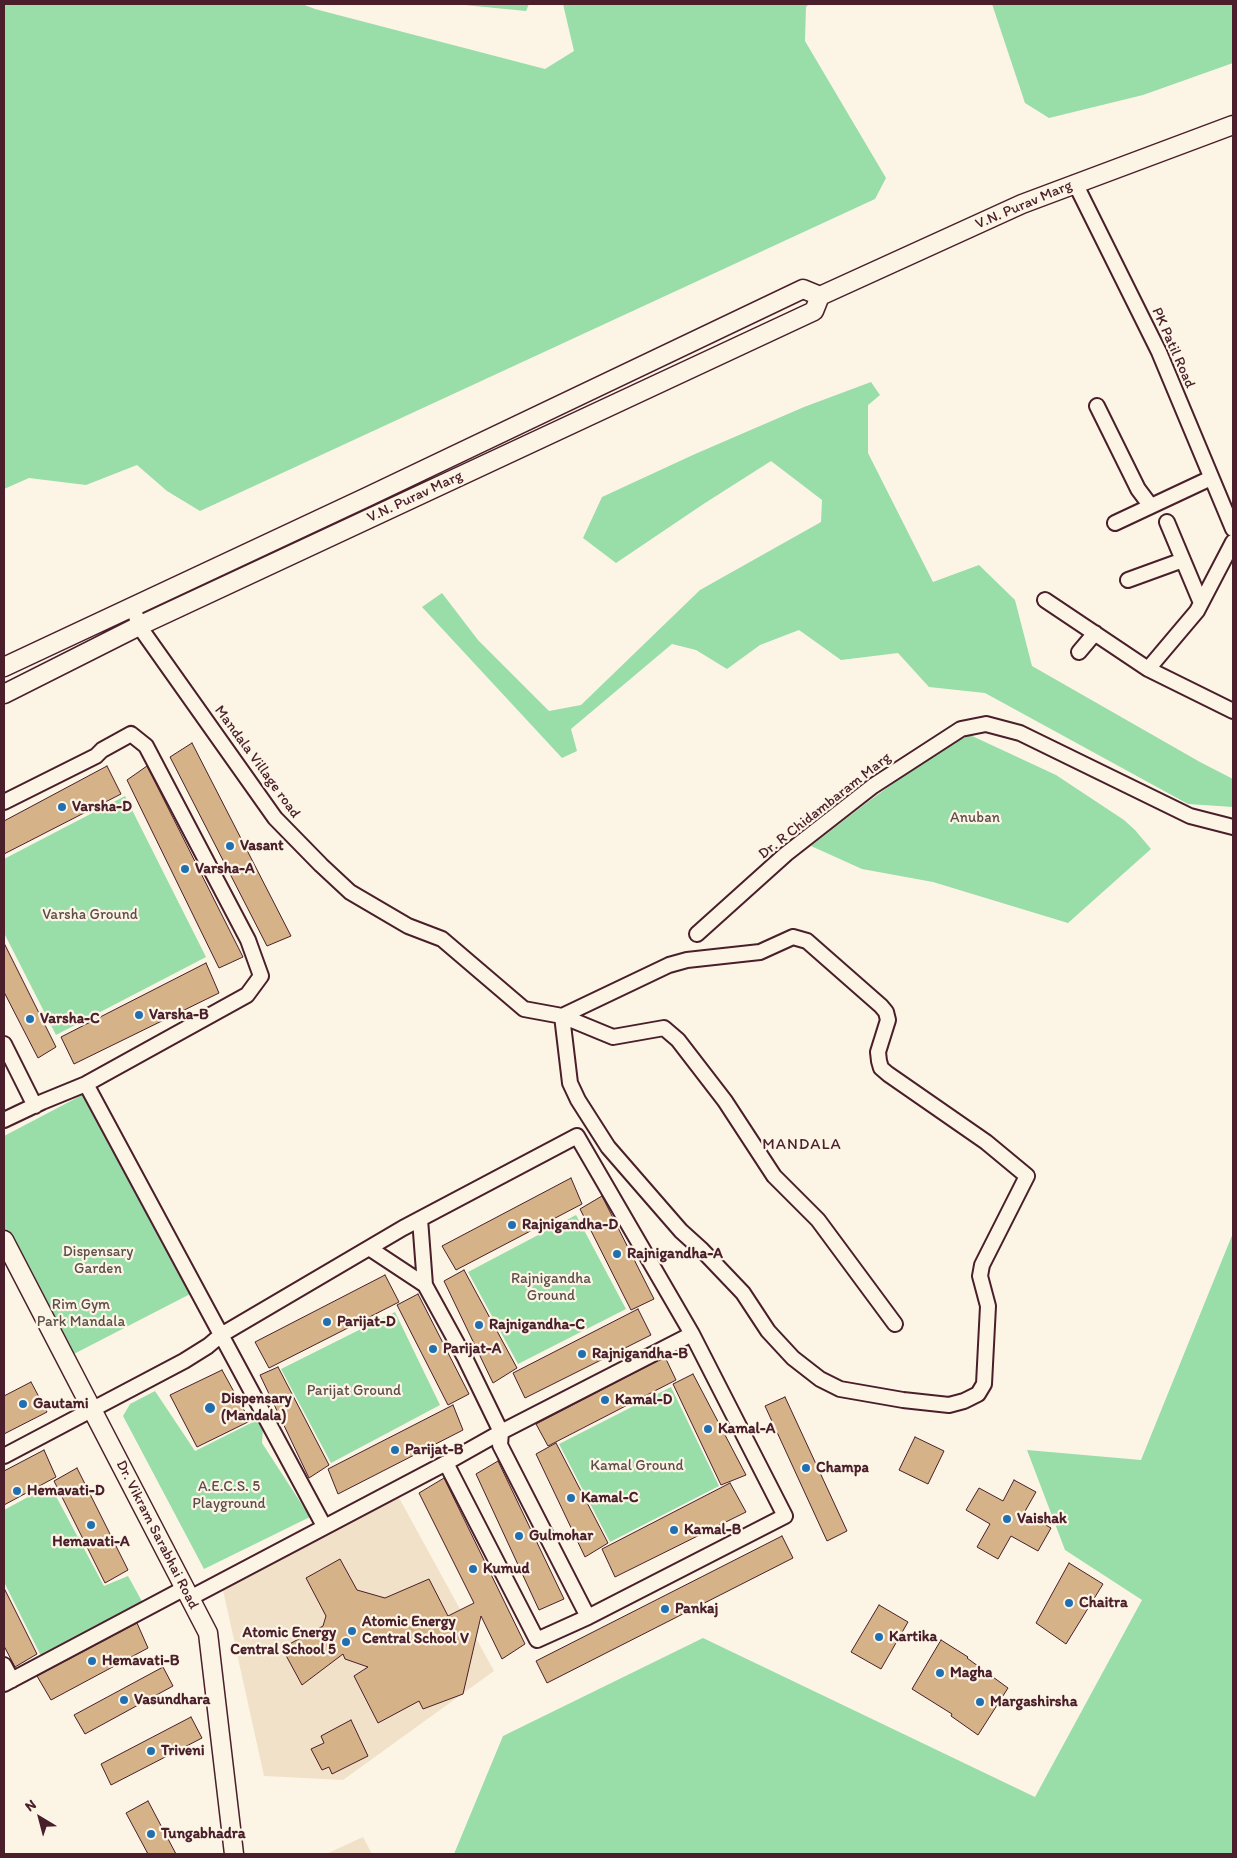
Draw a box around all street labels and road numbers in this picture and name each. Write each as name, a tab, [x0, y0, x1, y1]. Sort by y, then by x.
street label: V.N. Purav Marg	[973, 177, 1075, 233]
street label: PK Patil Road	[1147, 305, 1199, 391]
street label: V.N. Purav Marg	[364, 467, 466, 527]
street label: Mandala Village road	[210, 702, 304, 822]
street label: Dr. R Chidambaram Marg	[755, 749, 895, 863]
street label: Dr. Vikram Sarabhai Road	[112, 1457, 202, 1613]

